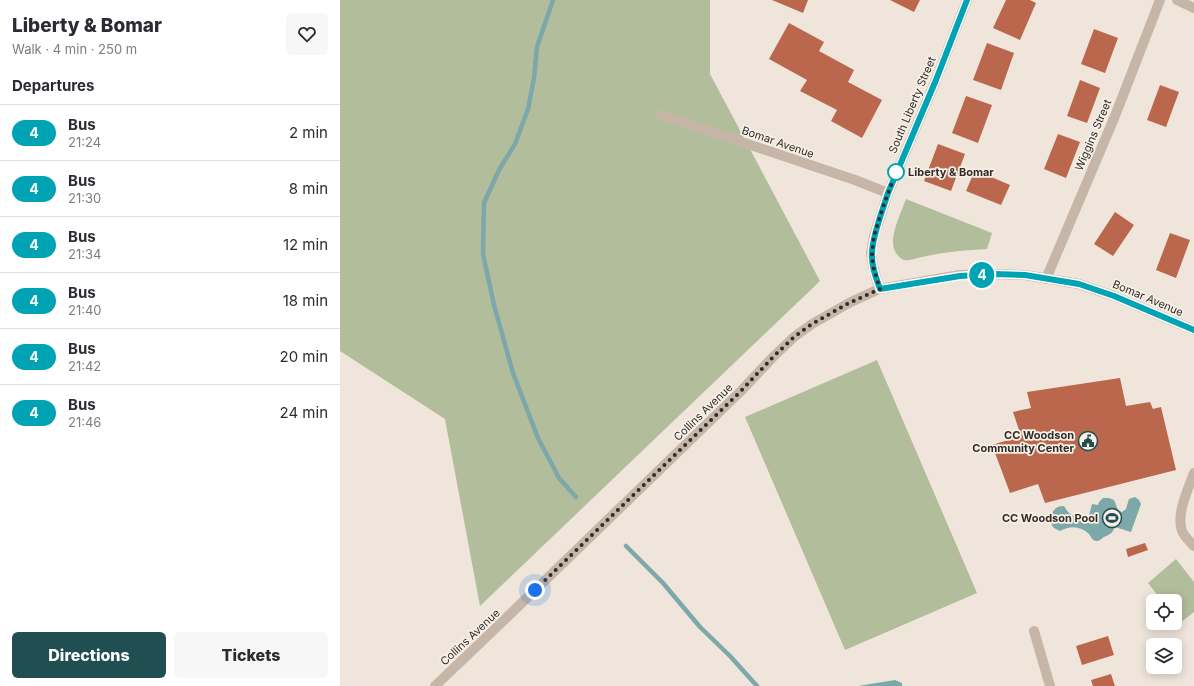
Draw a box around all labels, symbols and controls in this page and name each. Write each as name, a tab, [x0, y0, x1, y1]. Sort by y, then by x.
button: heart	[286, 13, 328, 55]
text: Liberty & Bomar	[12, 14, 162, 37]
text: Walk · 4 min · 250 m	[12, 41, 137, 57]
street label: South Liberty Street	[885, 54, 939, 156]
text: Departures	[12, 76, 94, 95]
street label: Wiggins Street	[1072, 97, 1114, 173]
text: Bus	[68, 115, 96, 134]
text: 2 min	[289, 123, 328, 142]
street label: Bomar Avenue	[740, 123, 816, 161]
text: 4	[29, 124, 39, 141]
text: 21:24	[68, 134, 101, 150]
marker: Liberty & Bomar	[887, 163, 905, 181]
place label: Liberty & Bomar	[908, 165, 994, 179]
text: Bus	[68, 171, 96, 190]
text: 8 min	[289, 179, 328, 198]
text: 4	[29, 180, 39, 197]
text: 21:30	[68, 190, 101, 206]
text: Bus	[68, 227, 96, 246]
text: 12 min	[283, 235, 328, 254]
text: 4	[29, 236, 39, 253]
text: 21:34	[68, 246, 101, 262]
line badge: 4	[969, 262, 995, 288]
text: 4	[977, 266, 987, 283]
street label: Bomar Avenue	[1111, 277, 1185, 319]
text: Bus	[68, 283, 96, 302]
text: 18 min	[283, 291, 328, 310]
text: 4	[29, 292, 39, 309]
text: 21:40	[68, 302, 102, 318]
text: Bus	[68, 339, 96, 358]
text: 20 min	[280, 347, 328, 366]
text: 4	[29, 348, 39, 365]
text: 21:42	[68, 358, 101, 374]
street label: Collins Avenue	[671, 380, 735, 444]
text: Bus	[68, 395, 96, 414]
text: 24 min	[280, 403, 328, 422]
text: 4	[29, 404, 39, 421]
text: 21:46	[68, 414, 101, 430]
place label: CC Woodson Community Center	[972, 428, 1075, 455]
public building icon: CC Woodson Community Center	[1077, 430, 1099, 452]
sports icon: CC Woodson Pool	[1101, 507, 1123, 529]
place label: CC Woodson Pool	[1002, 511, 1098, 525]
your location	[525, 580, 545, 600]
map controls	[1146, 594, 1182, 674]
button: locate	[1146, 594, 1182, 630]
street label: Collins Avenue	[437, 606, 503, 668]
button: Directions	[12, 632, 166, 678]
button: Tickets	[174, 632, 328, 678]
button: layers	[1146, 638, 1182, 674]

